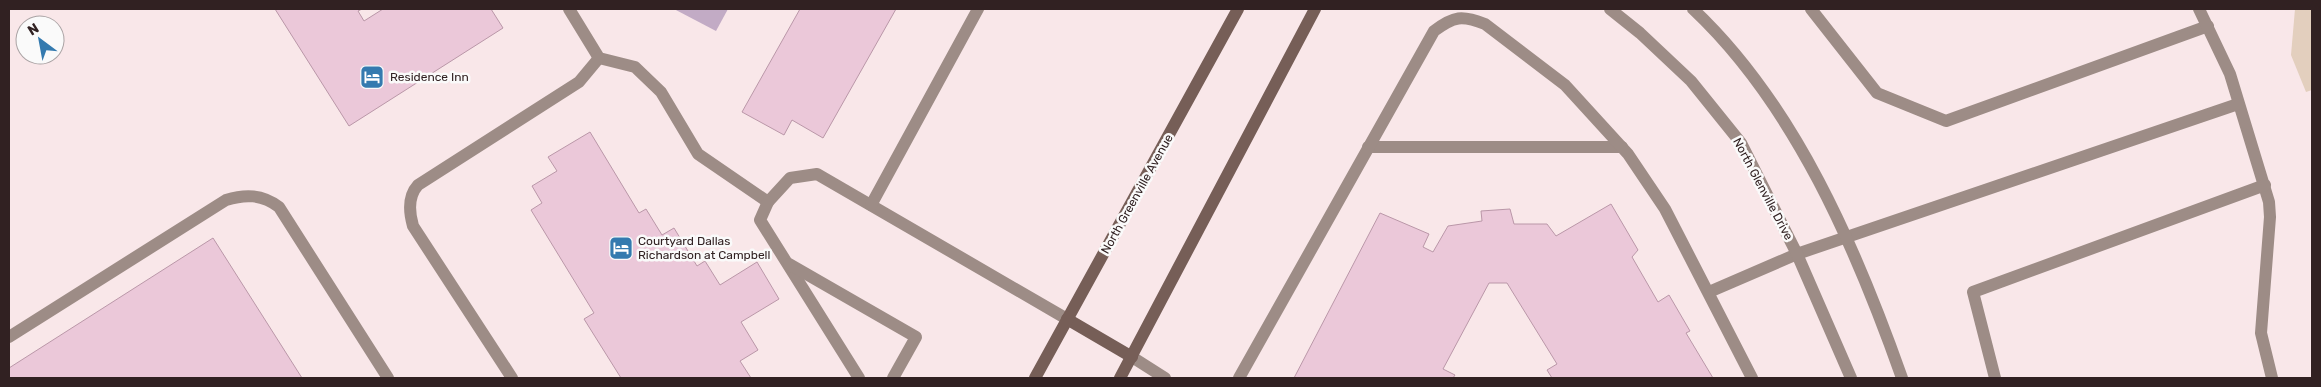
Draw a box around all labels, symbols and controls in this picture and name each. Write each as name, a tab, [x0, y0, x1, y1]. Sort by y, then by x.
north arrow	[15, 15, 65, 65]
text: N	[25, 20, 42, 39]
hotel icon: Residence Inn	[359, 64, 385, 90]
place label: Residence Inn	[390, 70, 469, 84]
street label: North Greenville Avenue	[1098, 131, 1176, 256]
street label: North Glenville Drive	[1730, 136, 1796, 243]
place label: Courtyard Dallas Richardson at Campbell	[638, 234, 771, 262]
hotel icon: Courtyard Dallas Richardson at Campbell	[608, 235, 634, 261]

